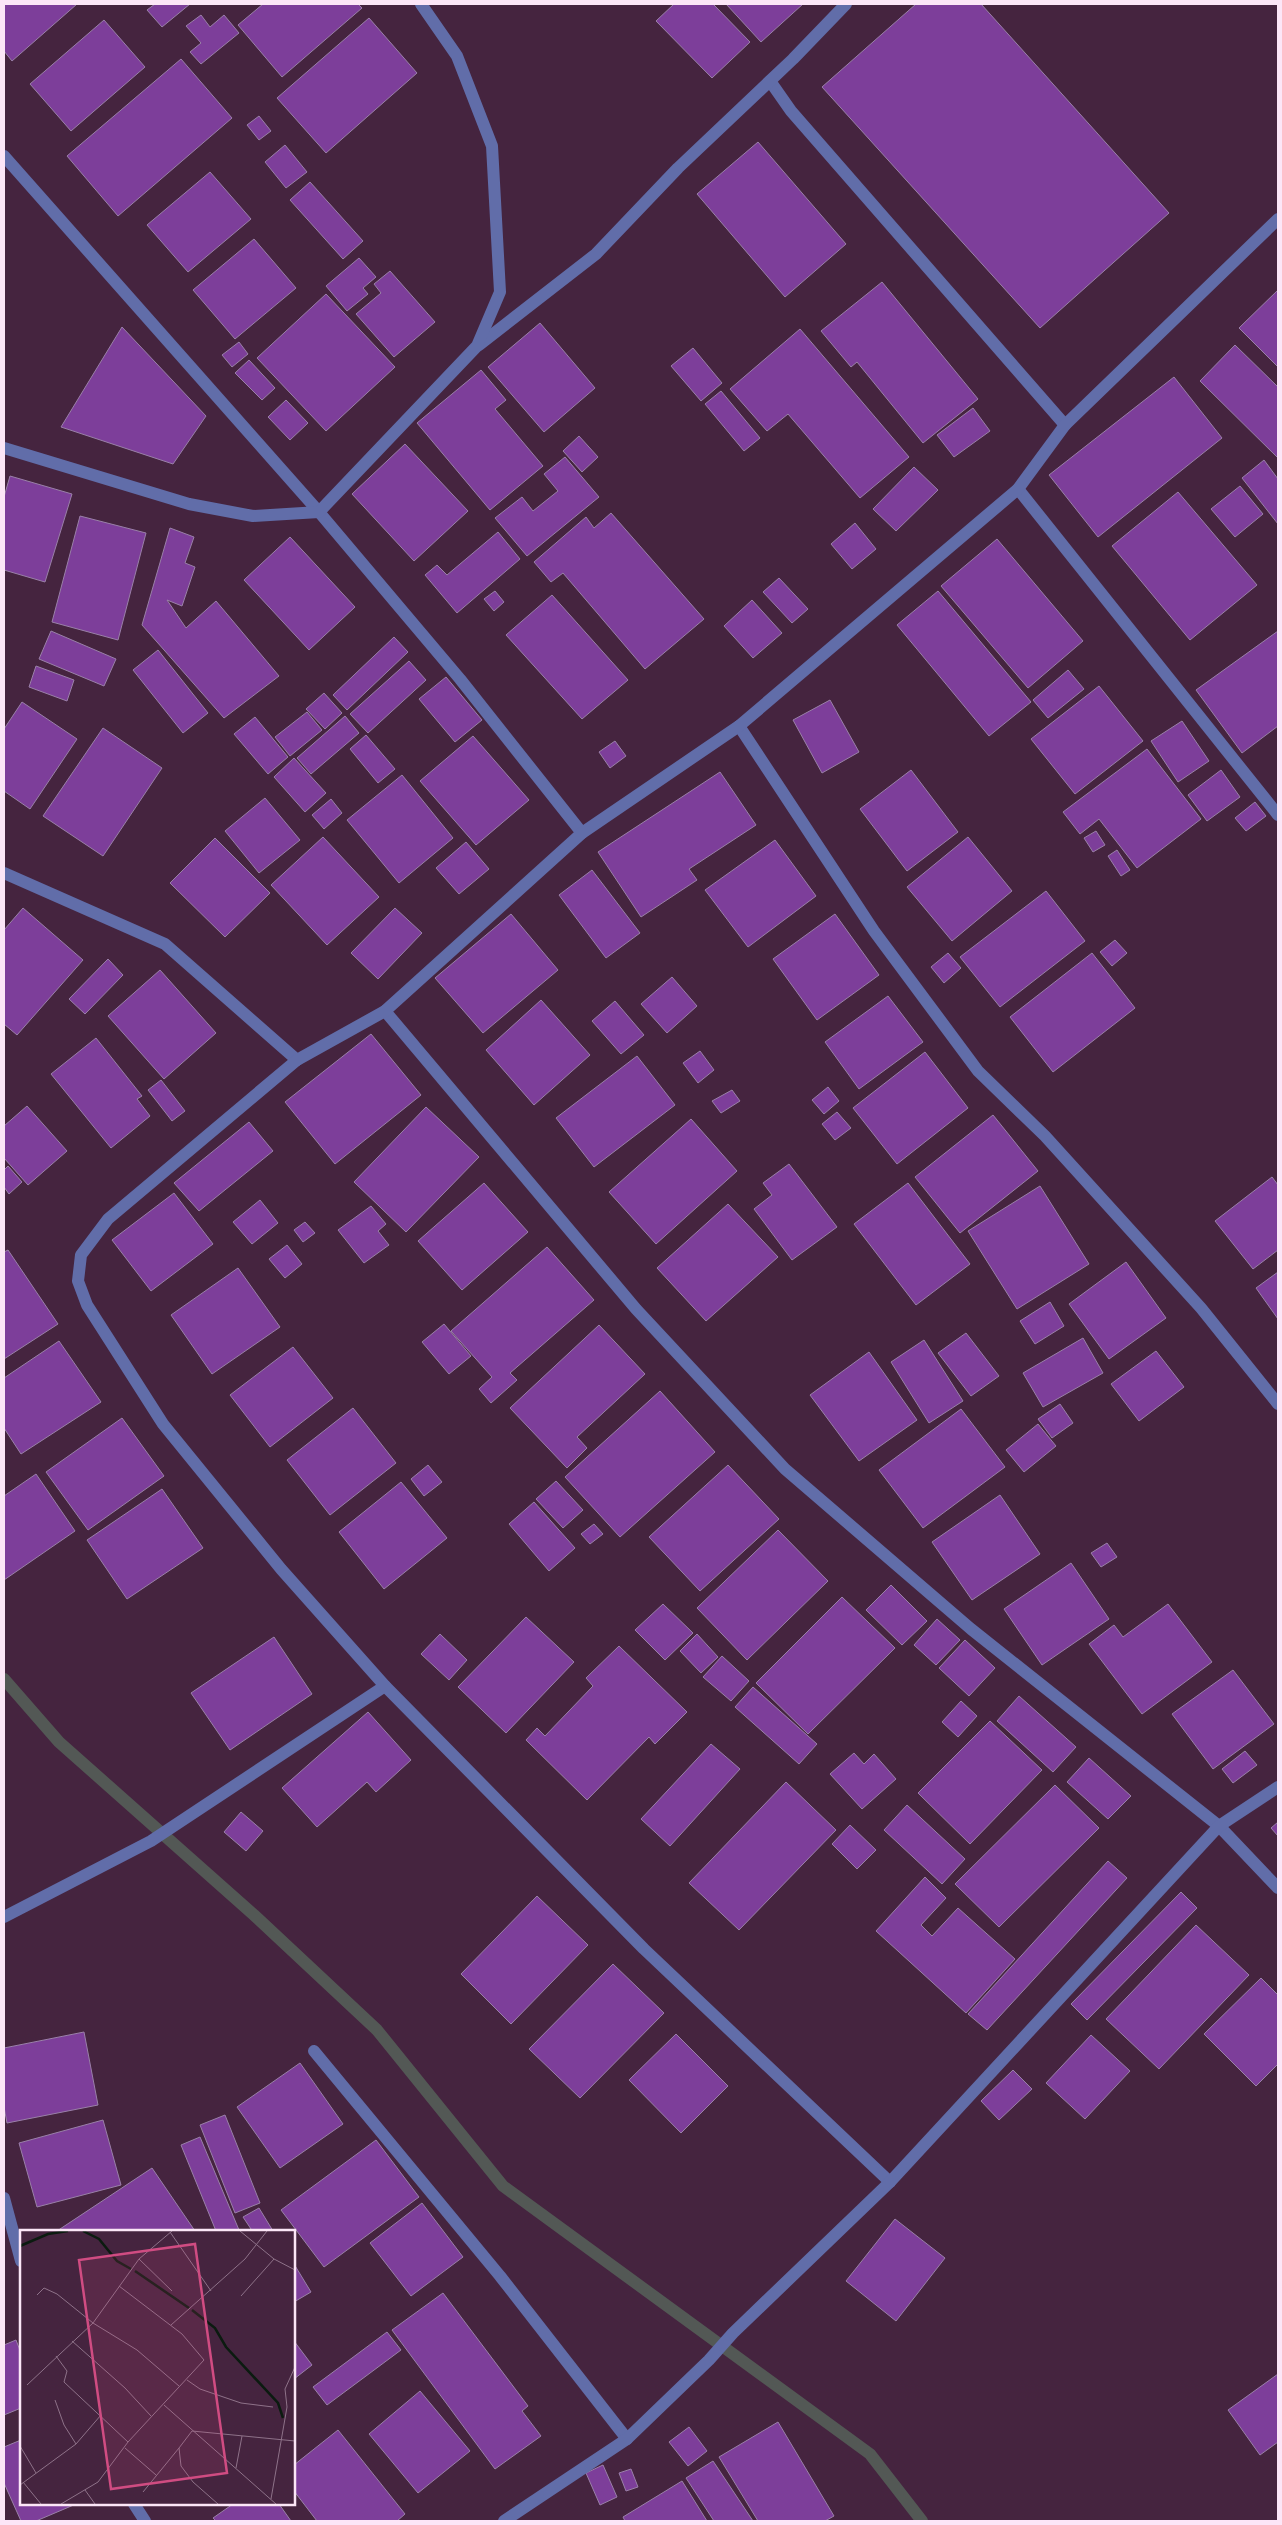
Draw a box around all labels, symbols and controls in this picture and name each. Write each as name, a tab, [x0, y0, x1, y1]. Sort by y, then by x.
inset map	[20, 2230, 295, 2505]

